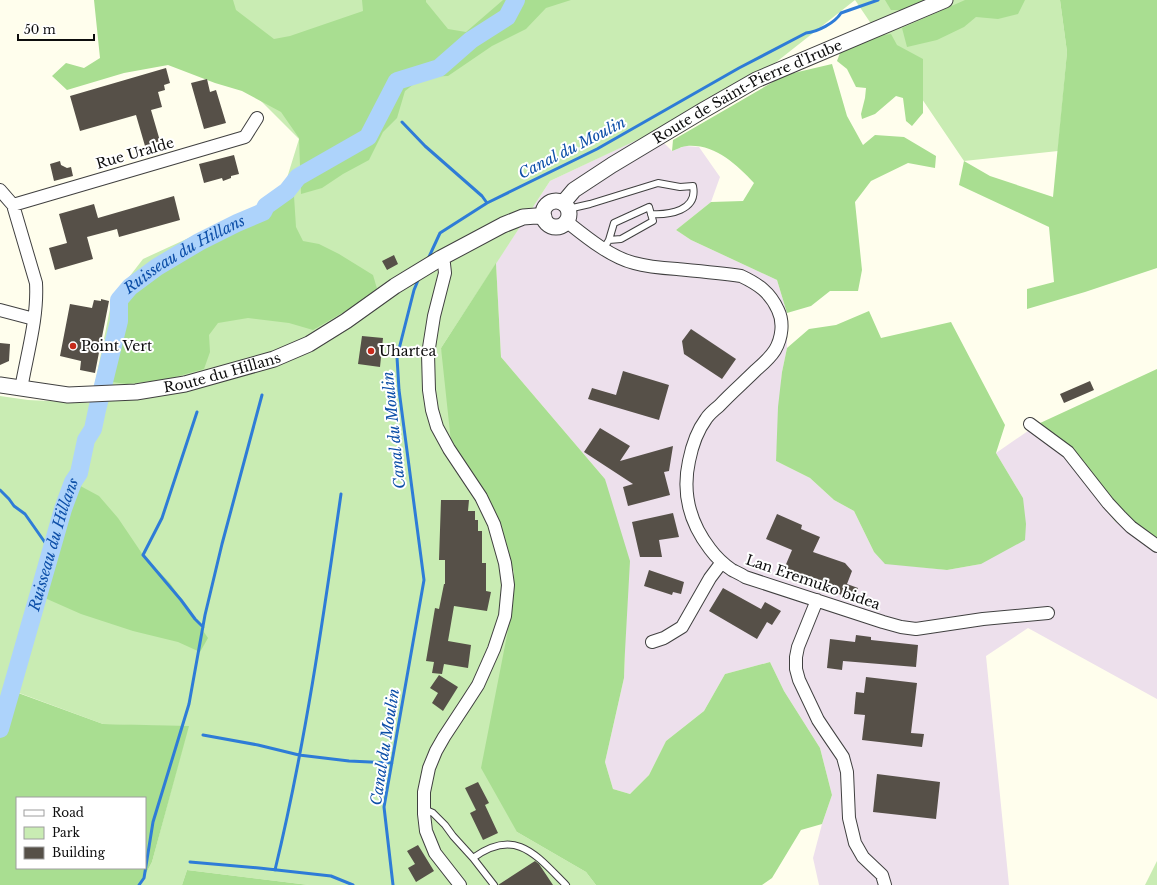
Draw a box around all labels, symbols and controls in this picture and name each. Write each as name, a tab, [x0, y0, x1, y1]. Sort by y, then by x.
scale bar	[18, 16, 94, 42]
text: 50 m	[24, 22, 56, 37]
street label: Route de Saint-Pierre d'Irube	[650, 36, 845, 147]
water label: Canal du Moulin	[515, 112, 629, 183]
street label: Rue Uralde	[94, 133, 176, 173]
water label: Ruisseau du Hillans	[119, 211, 248, 298]
place label: Point Vert	[81, 337, 153, 355]
marker: Point Vert	[68, 341, 78, 351]
place label: Uhartea	[379, 342, 436, 360]
marker: Uhartea	[366, 346, 376, 356]
street label: Route du Hillans	[162, 348, 283, 396]
water label: Canal du Moulin	[378, 370, 409, 490]
water label: Ruisseau du Hillans	[24, 473, 82, 614]
street label: Lan Eremuko bidea	[743, 551, 883, 614]
water label: Canal du Moulin	[366, 687, 403, 807]
legend	[16, 797, 146, 869]
text: Road	[52, 805, 84, 820]
text: Park	[52, 825, 80, 840]
text: Building	[52, 845, 106, 860]

